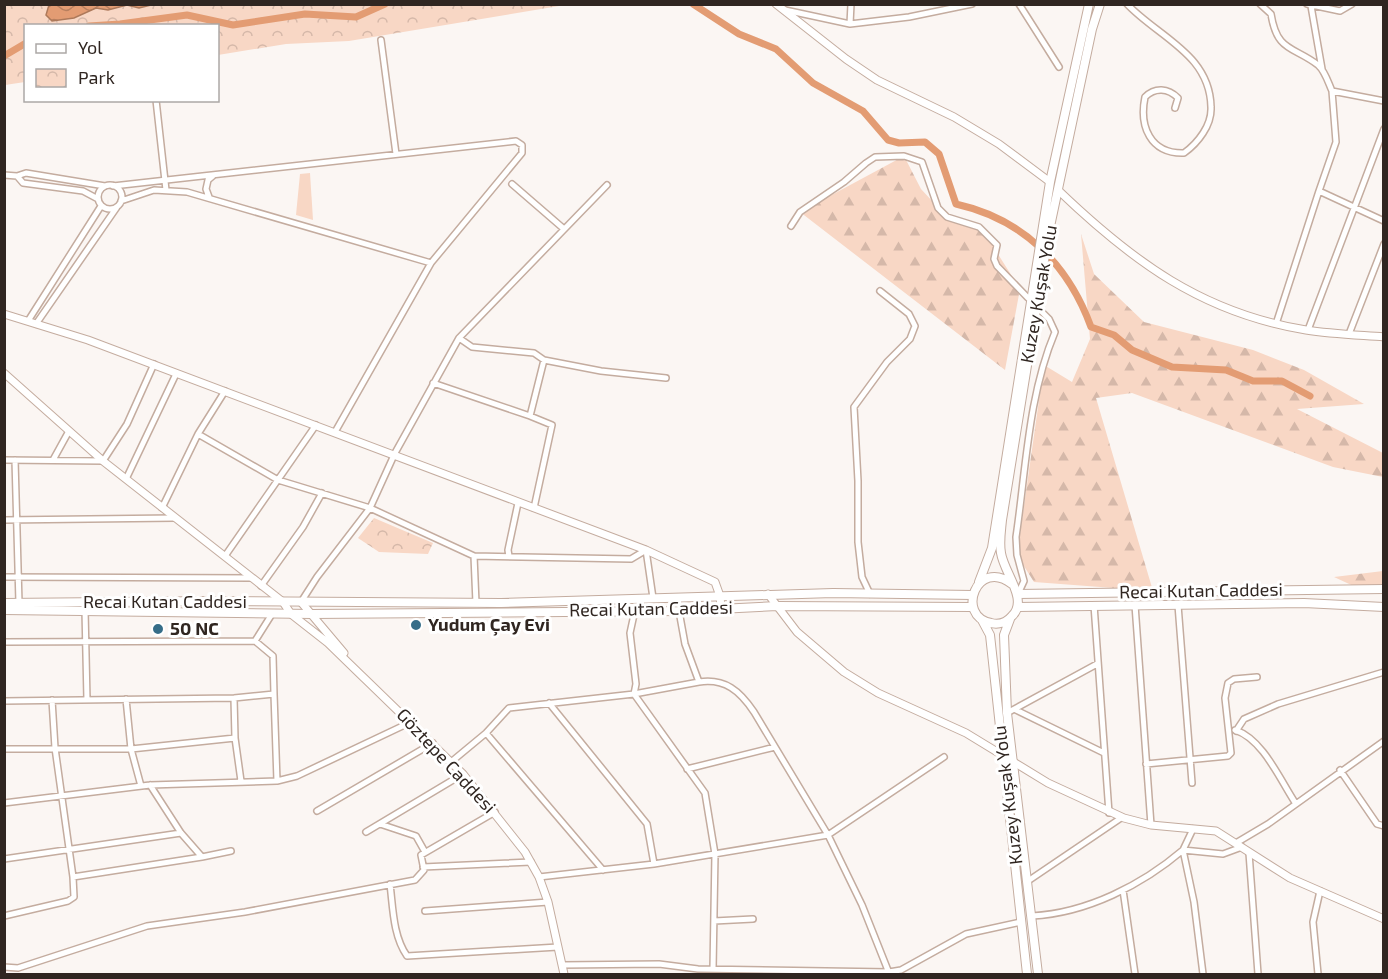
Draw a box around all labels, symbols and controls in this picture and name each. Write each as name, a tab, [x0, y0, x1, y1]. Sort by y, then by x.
legend	[24, 24, 219, 102]
text: Yol	[78, 36, 103, 58]
text: Park	[78, 66, 115, 88]
street label: Kuzey Kuşak Yolu	[1015, 223, 1062, 365]
street label: Recai Kutan Caddesi	[1119, 578, 1283, 602]
street label: Recai Kutan Caddesi	[83, 590, 247, 612]
street label: Recai Kutan Caddesi	[569, 596, 733, 620]
place label: Yudum Çay Evi	[428, 613, 550, 636]
place label: 50 NC	[170, 617, 219, 639]
marker: Yudum Çay Evi	[409, 618, 423, 632]
marker: 50 NC	[151, 622, 165, 636]
street label: Göztepe Caddesi	[393, 703, 501, 817]
street label: Kuzey Kuşak Yolu	[988, 724, 1027, 866]

